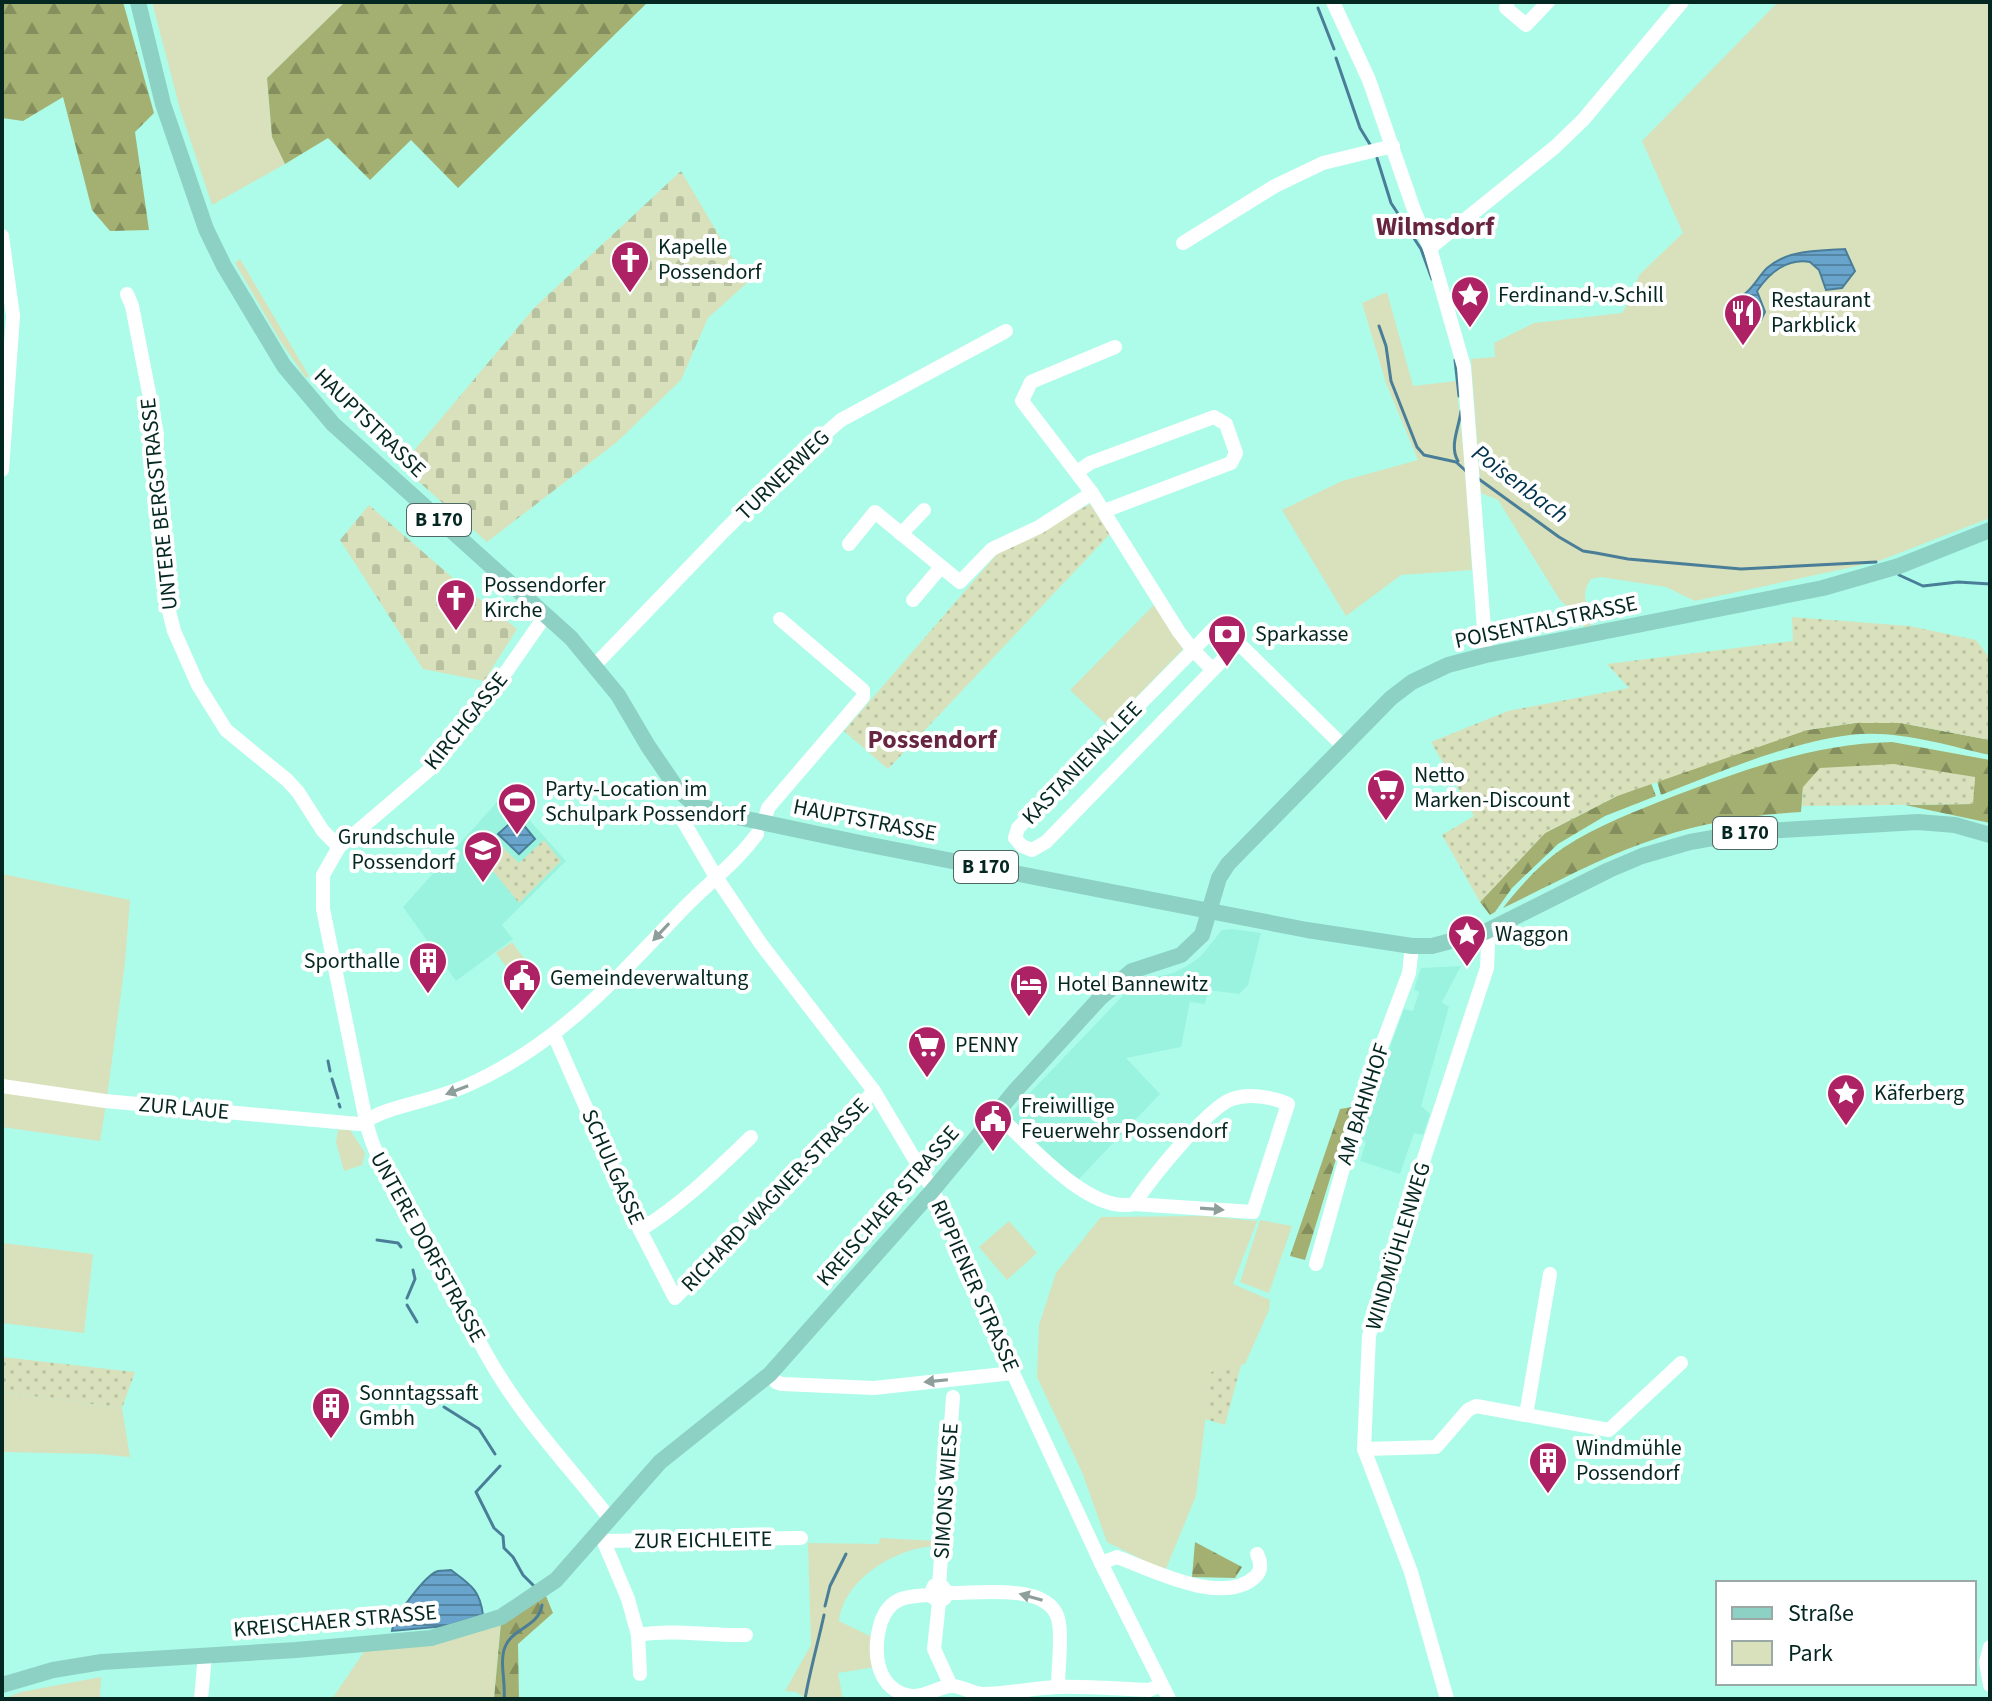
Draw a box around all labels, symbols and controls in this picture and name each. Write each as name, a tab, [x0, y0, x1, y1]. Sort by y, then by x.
district label: Wilmsdorf	[1376, 208, 1495, 245]
place label: Kapelle Possendorf	[658, 231, 763, 288]
church icon: Kapelle Possendorf	[609, 239, 651, 294]
place icon: Ferdinand-v.Schill	[1449, 274, 1491, 329]
place label: Ferdinand-v.Schill	[1498, 279, 1664, 311]
place label: Restaurant Parkblick	[1771, 284, 1871, 341]
restaurant icon: Restaurant Parkblick	[1722, 292, 1764, 347]
street label: HAUPTSTRASSE	[307, 361, 433, 485]
street label: UNTERE BERGSTRASSE	[132, 396, 186, 612]
street label: TURNERWEG	[729, 422, 837, 528]
water label: Poisenbach	[1464, 436, 1576, 532]
road number: B 170	[407, 504, 471, 536]
place label: Possendorfer Kirche	[484, 569, 606, 626]
church icon: Possendorfer Kirche	[435, 577, 477, 632]
street label: POISENTALSTRASSE	[1452, 587, 1640, 657]
bank icon: Sparkasse	[1206, 613, 1248, 668]
place label: Sparkasse	[1255, 618, 1349, 650]
street label: KIRCHGASSE	[416, 665, 516, 777]
street label: KASTANIENALLEE	[1015, 694, 1149, 832]
district label: Possendorf	[867, 721, 998, 758]
place label: Netto Marken-Discount	[1414, 759, 1571, 816]
supermarket icon: Netto Marken-Discount	[1365, 767, 1407, 822]
place label: Party-Location im Schulpark Possendorf	[545, 773, 747, 830]
sports icon: Party-Location im Schulpark Possendorf	[496, 781, 538, 836]
street label: HAUPTSTRASSE	[791, 790, 939, 850]
road number: B 170	[1713, 817, 1777, 849]
place label: Grundschule Possendorf	[338, 821, 457, 878]
school or university icon: Grundschule Possendorf	[462, 829, 504, 884]
road number: B 170	[954, 851, 1018, 883]
place icon: Waggon	[1446, 913, 1488, 968]
place label: Waggon	[1495, 918, 1569, 950]
one-way arrow	[652, 923, 670, 942]
building icon: Sporthalle	[407, 940, 449, 995]
place label: Sporthalle	[304, 945, 400, 977]
public building icon: Gemeindeverwaltung	[501, 957, 543, 1012]
place label: Gemeindeverwaltung	[550, 962, 748, 994]
hotel icon: Hotel Bannewitz	[1008, 963, 1050, 1018]
place label: Hotel Bannewitz	[1057, 968, 1208, 1000]
supermarket icon: PENNY	[906, 1024, 948, 1079]
place label: PENNY	[955, 1029, 1019, 1061]
street label: AM BAHNHOF	[1328, 1039, 1398, 1169]
place icon: Käferberg	[1825, 1072, 1867, 1127]
place label: Käferberg	[1874, 1077, 1964, 1109]
one-way arrow	[445, 1084, 469, 1097]
street label: ZUR LAUE	[137, 1088, 231, 1128]
place label: Freiwillige Feuerwehr Possendorf	[1021, 1090, 1229, 1147]
street label: RICHARD-WAGNER-STRASSE	[674, 1091, 876, 1299]
public building icon: Freiwillige Feuerwehr Possendorf	[972, 1098, 1014, 1153]
street label: SCHULGASSE	[573, 1104, 653, 1230]
street label: KREISCHAER STRASSE	[809, 1119, 967, 1293]
street label: UNTERE DORFSTRASSE	[362, 1146, 494, 1348]
street label: WINDMÜHLENWEG	[1357, 1158, 1439, 1334]
street label: RIPPIENER STRASSE	[923, 1195, 1027, 1377]
one-way arrow	[1200, 1203, 1225, 1216]
one-way arrow	[923, 1375, 948, 1388]
place label: Sonntagssaft Gmbh	[359, 1377, 478, 1434]
building icon: Sonntagssaft Gmbh	[310, 1385, 352, 1440]
street label: SIMONS WIESE	[925, 1422, 967, 1560]
place label: Windmühle Possendorf	[1576, 1432, 1682, 1489]
building icon: Windmühle Possendorf	[1527, 1440, 1569, 1495]
street label: ZUR EICHLEITE	[633, 1523, 773, 1557]
legend	[1716, 1581, 1976, 1685]
one-way arrow	[1018, 1591, 1043, 1603]
street label: KREISCHAER STRASSE	[232, 1596, 438, 1646]
text: Straße	[1788, 1596, 1854, 1631]
text: Park	[1788, 1636, 1833, 1671]

